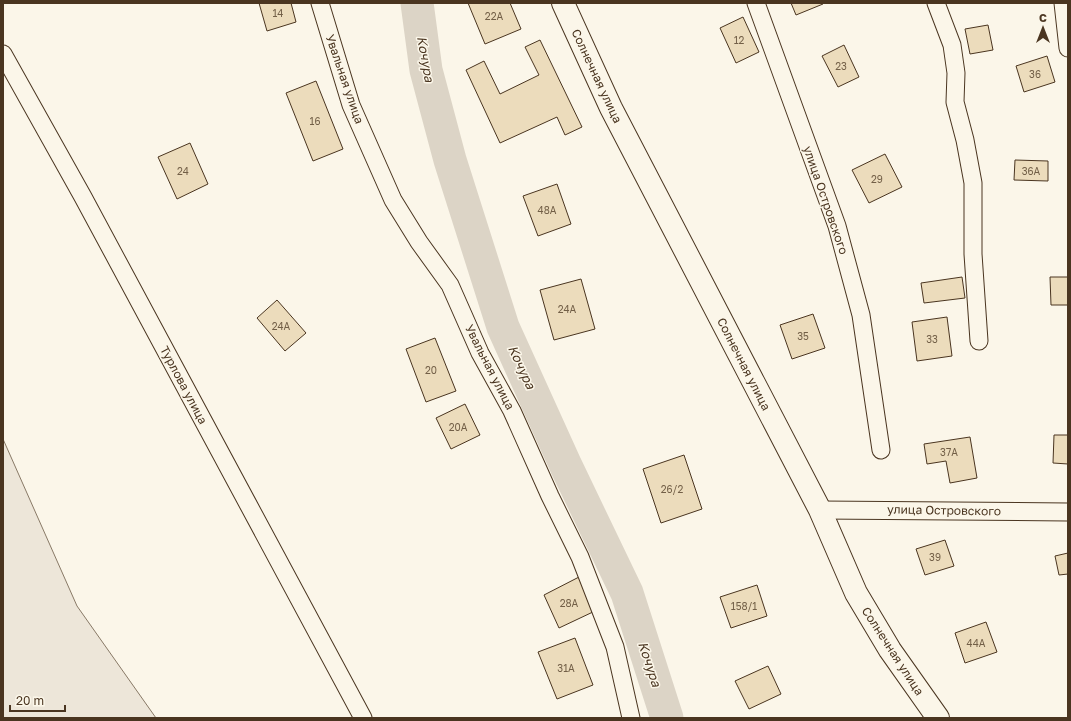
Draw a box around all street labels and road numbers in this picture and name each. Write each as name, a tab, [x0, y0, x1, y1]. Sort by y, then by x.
street label: Солнечная улица	[569, 26, 625, 126]
street label: Увальная улица	[323, 32, 367, 126]
street label: улица Островского	[800, 144, 852, 256]
street label: Солнечная улица	[714, 315, 774, 413]
street label: Увальная улица	[462, 322, 518, 412]
street label: Турлова улица	[157, 343, 211, 427]
street label: улица Островского	[887, 502, 1001, 518]
street label: Солнечная улица	[859, 604, 927, 698]

